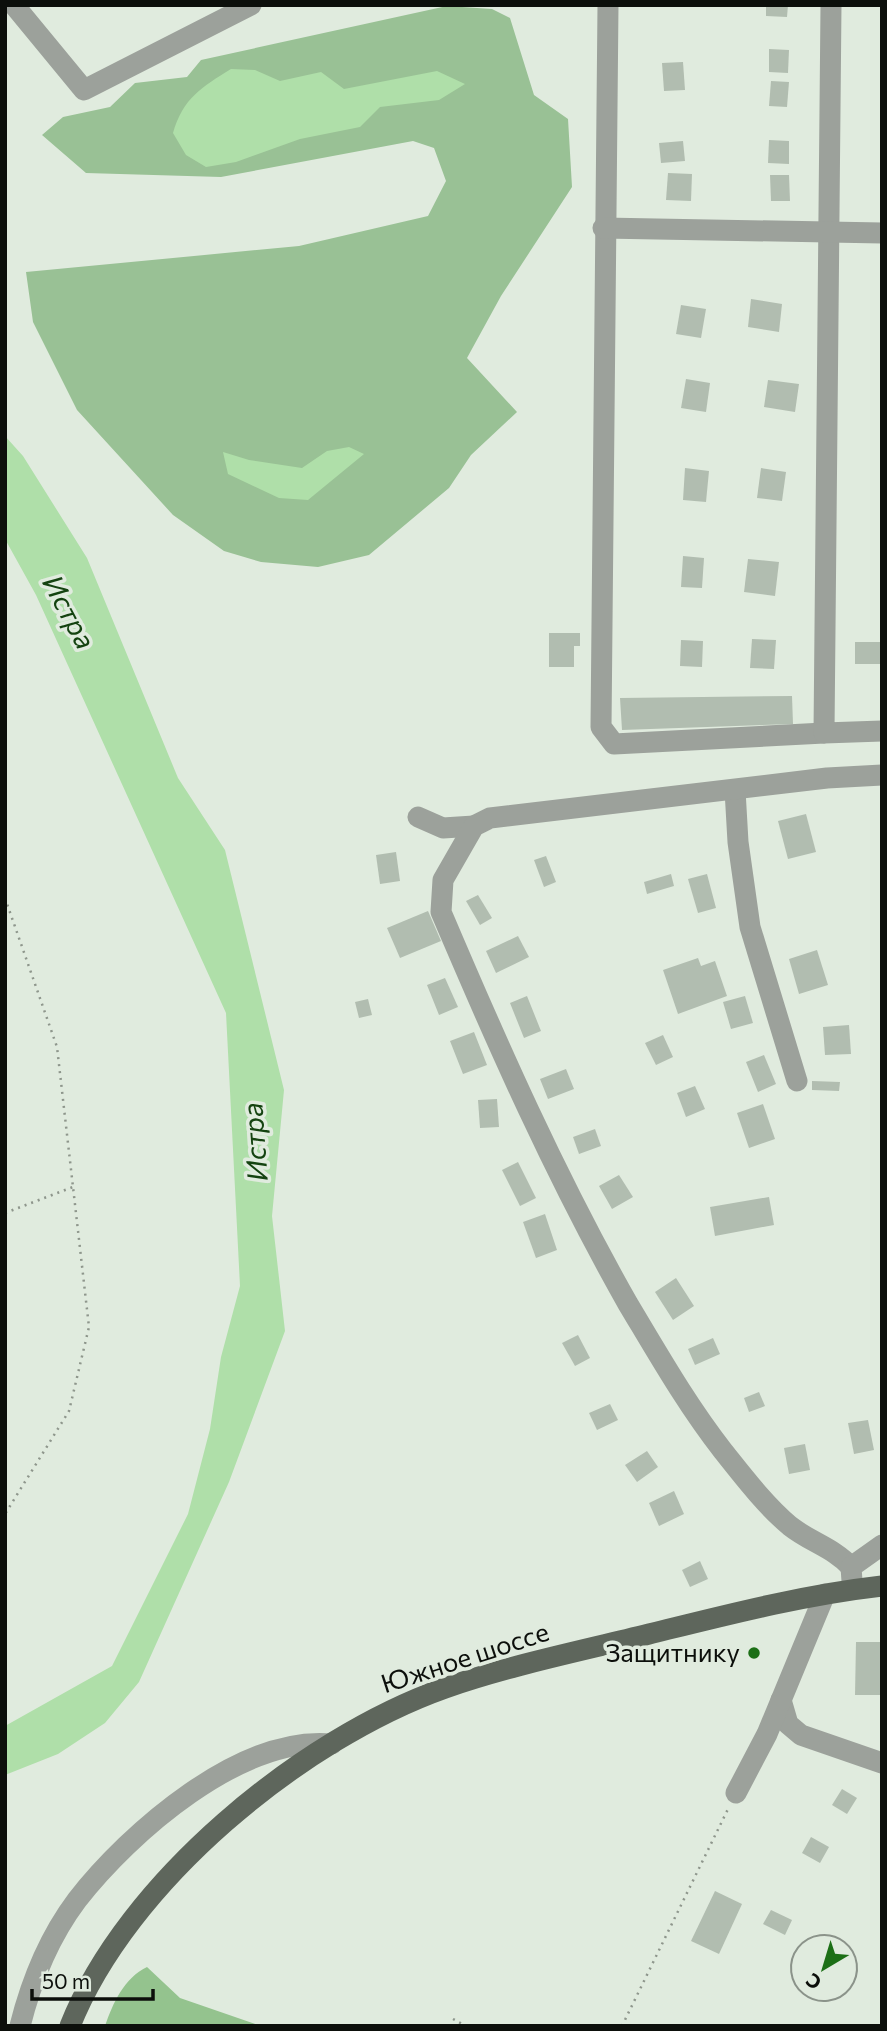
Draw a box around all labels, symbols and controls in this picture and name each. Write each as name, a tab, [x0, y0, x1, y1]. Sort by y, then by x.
water label: Истра	[36, 569, 103, 654]
water label: Истра	[234, 1101, 274, 1183]
street label: Южное шоссе	[377, 1615, 552, 1698]
place label: Защитнику	[605, 1636, 740, 1667]
marker: Защитнику	[746, 1645, 762, 1661]
north arrow	[789, 1933, 859, 2003]
scale bar	[32, 1958, 152, 2002]
text: 50 m	[42, 1968, 90, 1993]
text: С	[801, 1969, 825, 1995]

